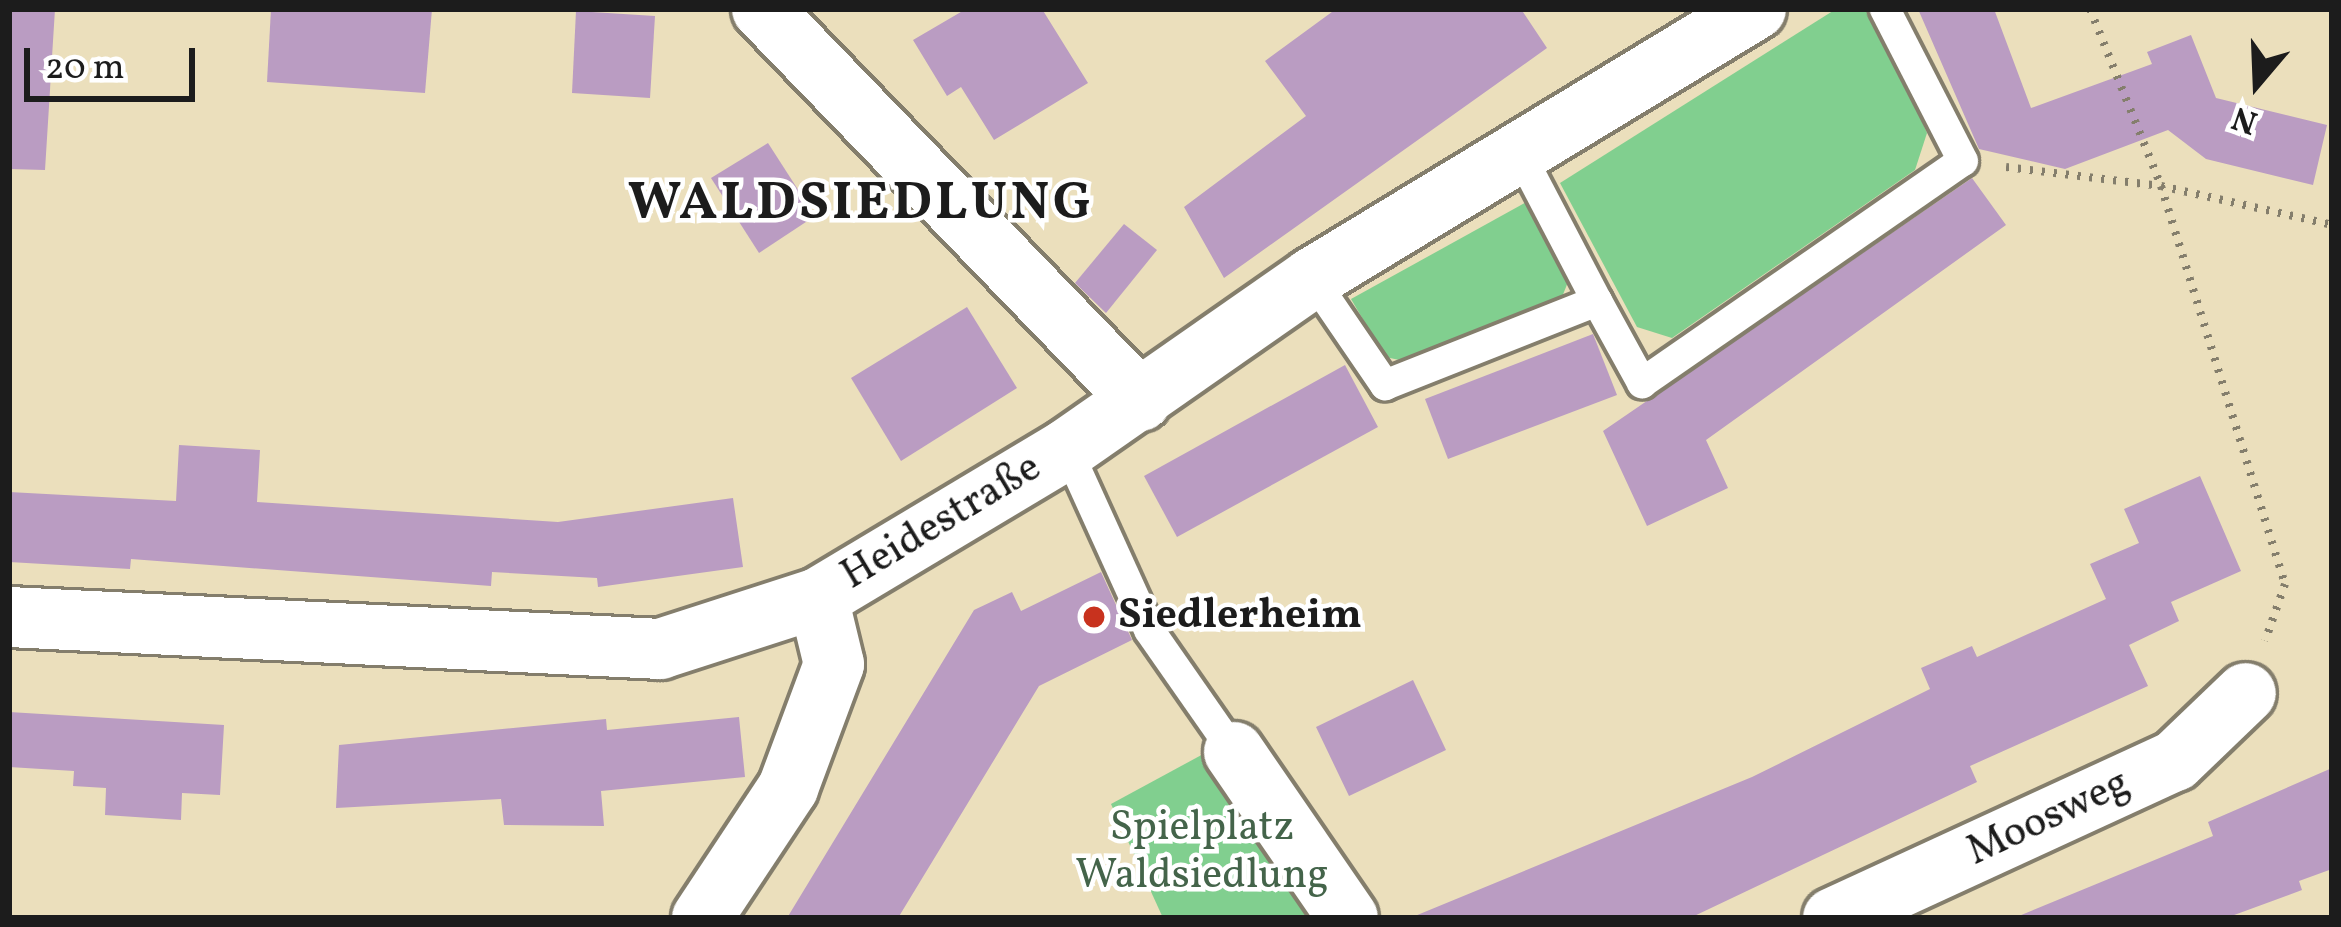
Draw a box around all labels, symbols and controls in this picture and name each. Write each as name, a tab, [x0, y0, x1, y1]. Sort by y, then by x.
scale bar	[30, 24, 201, 98]
north arrow	[2197, 24, 2317, 144]
text: 20 m	[45, 44, 125, 94]
text: N	[2226, 92, 2264, 144]
district label: WALDSIEDLUNG	[628, 173, 1094, 237]
street label: Heidestraße	[833, 444, 1051, 602]
place label: Siedlerheim	[1118, 592, 1362, 642]
marker: Siedlerheim	[1081, 604, 1107, 630]
street label: Moosweg	[1960, 759, 2138, 879]
park label: Spielplatz Waldsiedlung	[1075, 804, 1329, 902]

